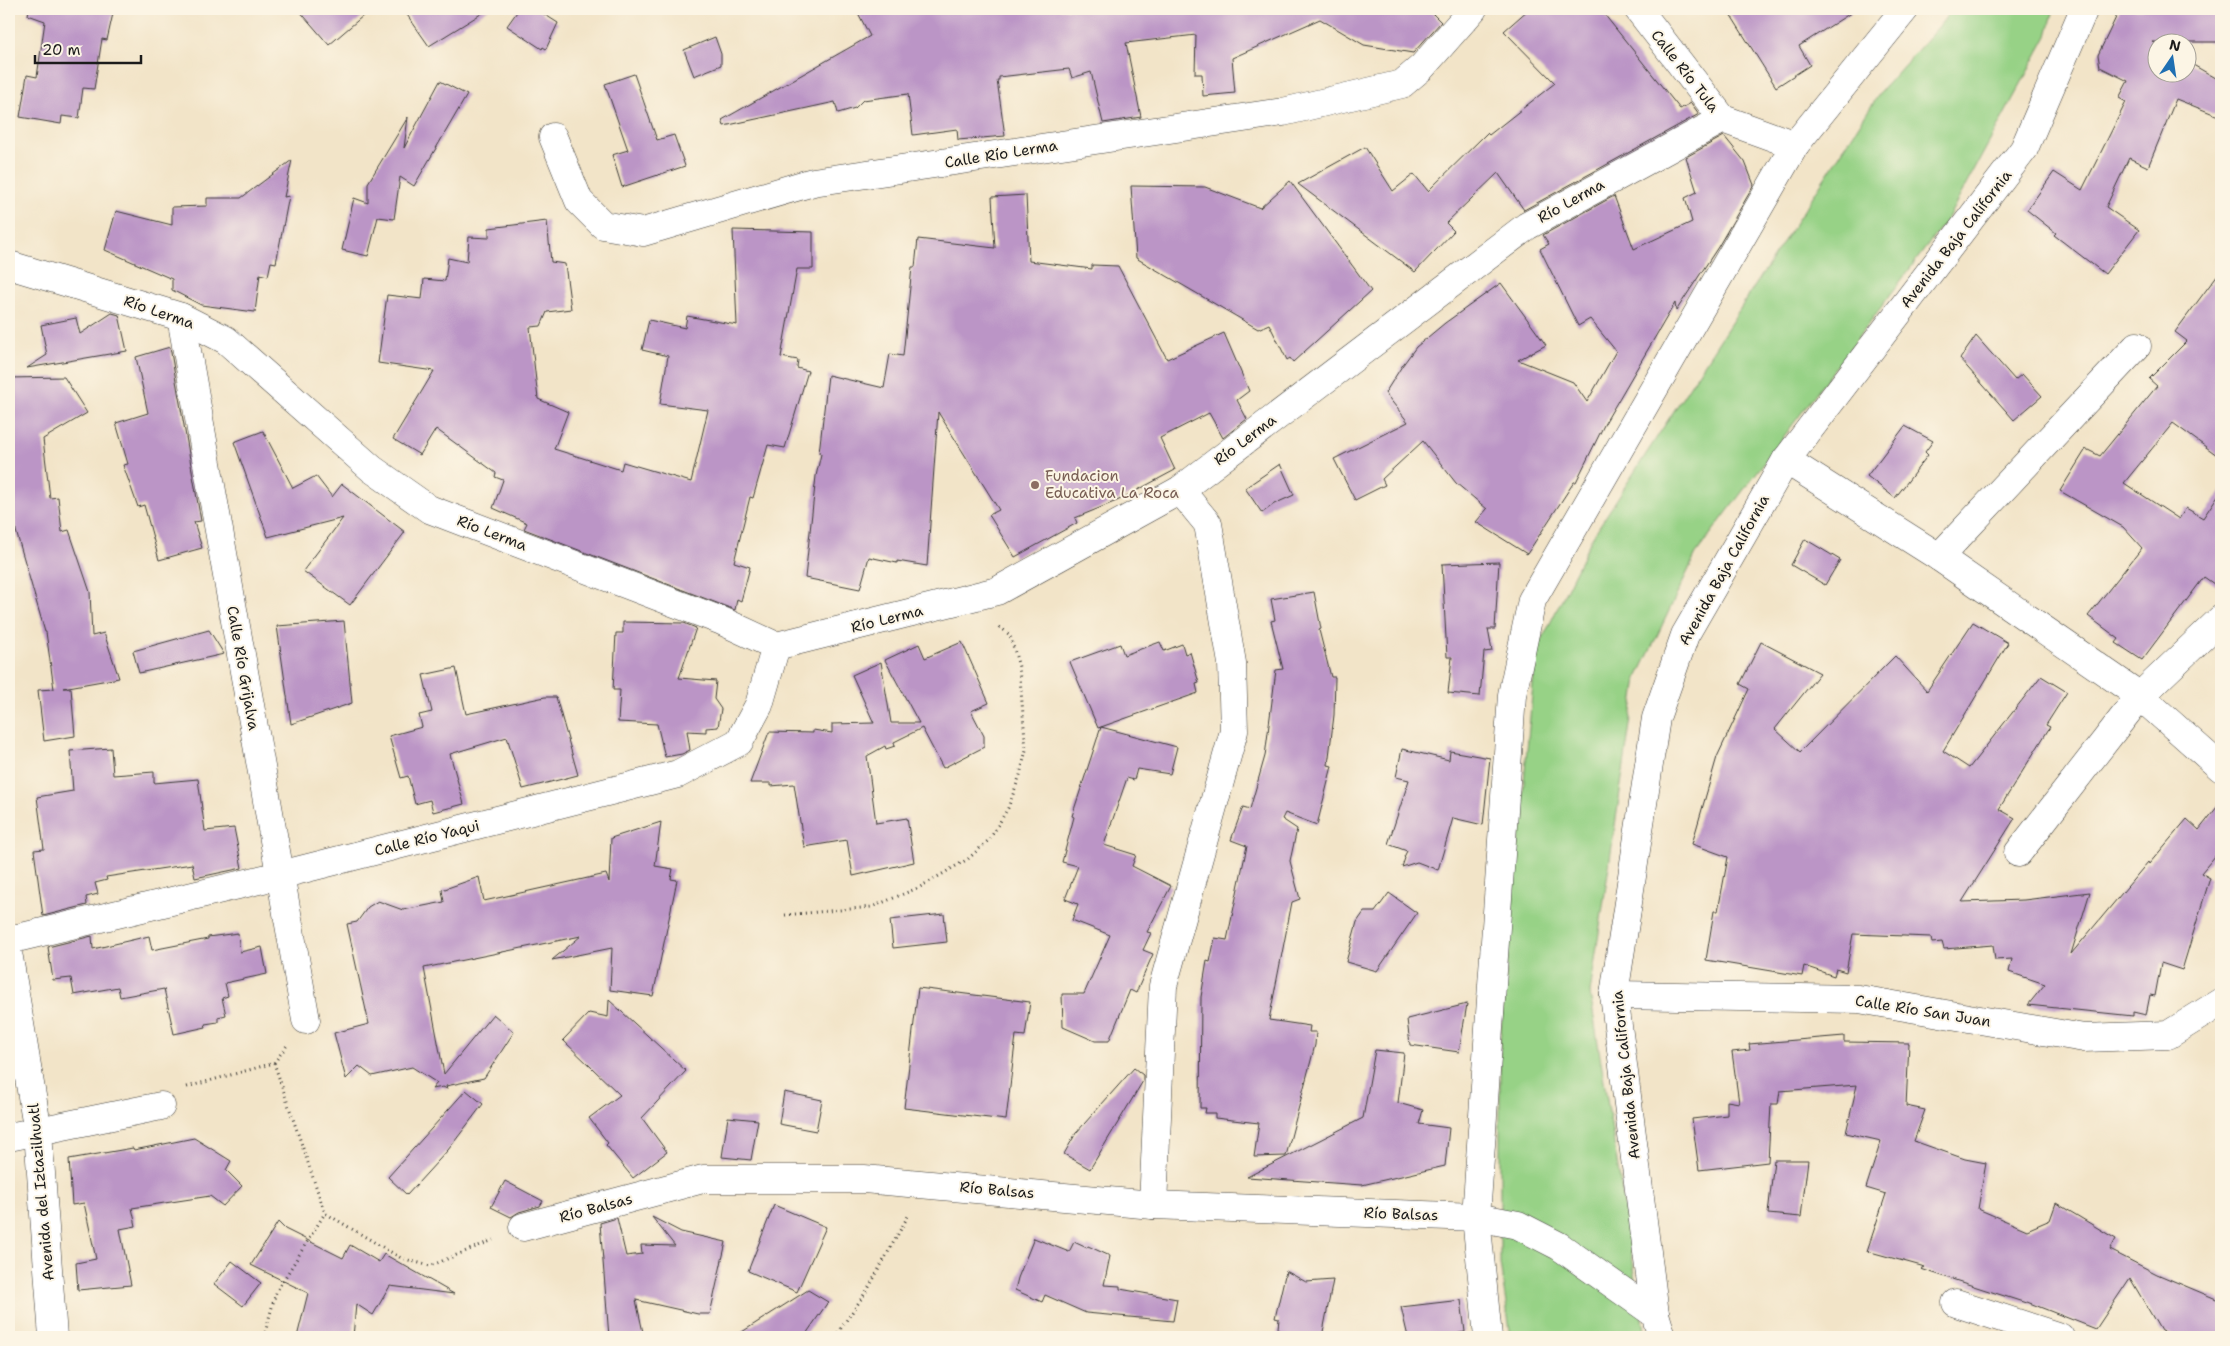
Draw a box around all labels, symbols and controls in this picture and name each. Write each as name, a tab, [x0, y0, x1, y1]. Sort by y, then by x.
street label: Calle Río Tula	[1647, 26, 1724, 117]
scale bar	[35, 32, 141, 64]
north arrow	[2148, 32, 2198, 82]
text: N	[2167, 35, 2182, 55]
text: 20 m	[42, 40, 81, 60]
street label: Calle Río Lerma	[943, 135, 1060, 173]
street label: Avenida Baja California	[1896, 165, 2017, 312]
street label: Río Lerma	[1534, 174, 1609, 228]
street label: Río Lerma	[121, 291, 198, 334]
street label: Río Lerma	[1210, 410, 1281, 470]
place label: Fundacion Educativa La Roca	[1045, 466, 1179, 503]
marker: Fundacion Educativa La Roca	[1029, 479, 1041, 491]
street label: Avenida Baja California	[1674, 490, 1774, 649]
street label: Río Lerma	[454, 511, 530, 556]
street label: Río Lerma	[849, 600, 926, 638]
street label: Calle Río Grijalva	[222, 604, 264, 732]
street label: Calle Río Yaqui	[372, 815, 482, 861]
street label: Avenida Baja California	[1607, 989, 1645, 1160]
street label: Calle Río San Juan	[1854, 990, 1992, 1032]
street label: Avenida del Iztazilhuatl	[23, 1102, 59, 1282]
street label: Río Balsas	[959, 1177, 1035, 1203]
street label: Río Balsas	[557, 1189, 635, 1227]
street label: Río Balsas	[1363, 1203, 1439, 1225]

